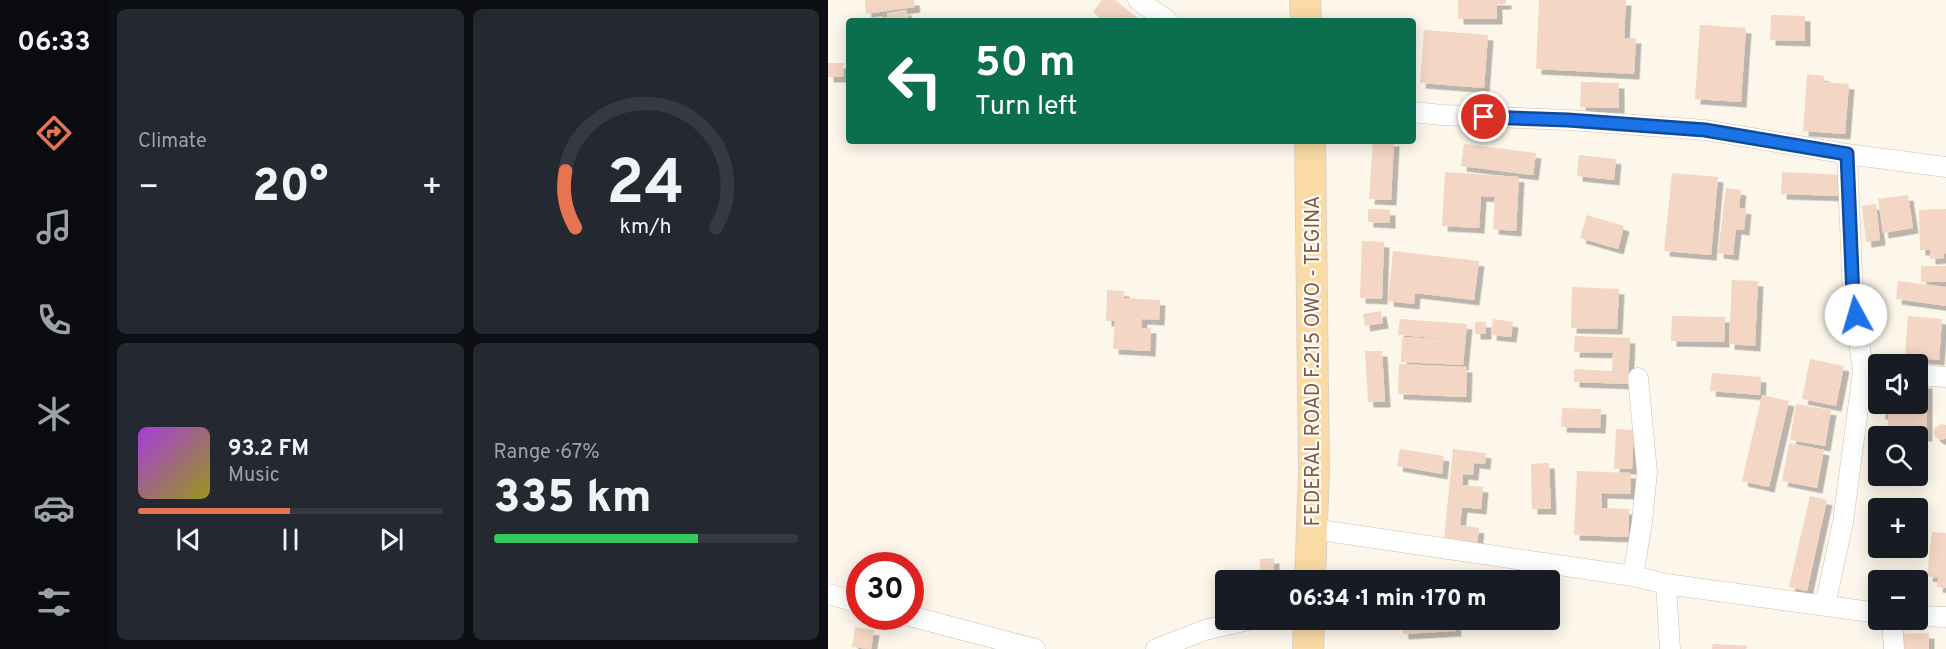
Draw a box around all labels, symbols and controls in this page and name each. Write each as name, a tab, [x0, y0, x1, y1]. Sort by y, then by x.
text: 06:33	[17, 26, 91, 60]
text: 50 m	[975, 38, 1076, 91]
icon: left	[876, 42, 954, 120]
text: Turn left	[975, 90, 1077, 124]
pin	[1458, 91, 1509, 142]
icon: arrive	[1467, 100, 1500, 133]
icon: directions	[33, 112, 75, 154]
text: Climate	[138, 129, 207, 155]
text: 24	[607, 147, 685, 226]
text: 20°	[252, 160, 328, 217]
text: −	[138, 168, 159, 210]
text: +	[421, 168, 442, 210]
street label: FEDERAL ROAD F.215 OWO - TEGINA	[1301, 196, 1327, 526]
icon: music	[33, 206, 75, 248]
text: km/h	[620, 215, 672, 242]
position arrow	[1824, 283, 1888, 347]
icon: phone	[33, 299, 75, 341]
map controls	[1868, 354, 1928, 630]
button: sound	[1868, 354, 1928, 414]
icon: climate	[33, 393, 75, 435]
button: search	[1868, 426, 1928, 486]
text: 93.2 FM	[228, 436, 309, 463]
text: Range · 67%	[494, 440, 600, 466]
text: Music	[228, 463, 280, 489]
text: 335 km	[494, 471, 652, 528]
icon: car	[33, 487, 75, 529]
button: +	[1868, 498, 1928, 558]
icon: previous	[172, 523, 205, 556]
icon: pause	[274, 523, 307, 556]
icon: next	[375, 523, 408, 556]
speed limit sign: 30	[846, 552, 924, 630]
button: −	[1868, 570, 1928, 630]
icon: filters	[33, 581, 75, 623]
text: 06:34 · 1 min · 170 m	[1288, 586, 1487, 613]

